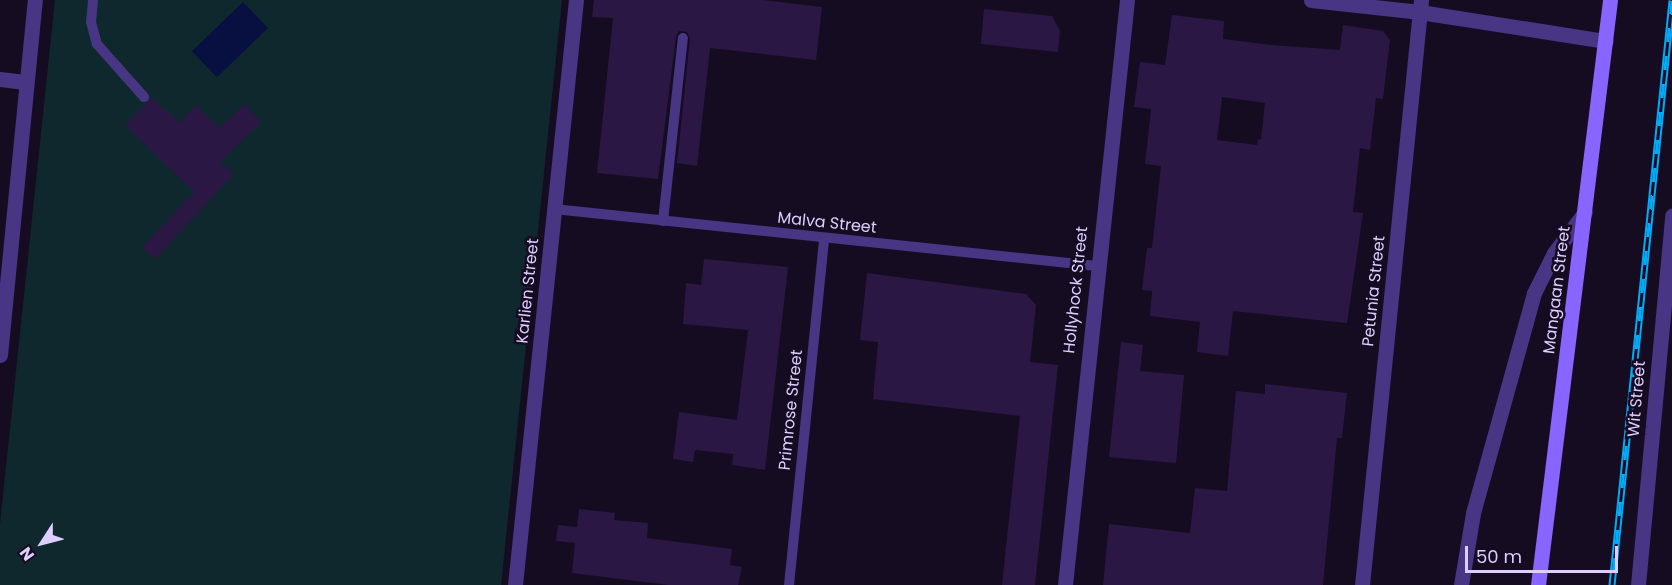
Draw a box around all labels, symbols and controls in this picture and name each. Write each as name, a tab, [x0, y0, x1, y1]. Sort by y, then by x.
street label: Malva Street	[777, 208, 877, 238]
street label: Hollyhock Street	[1060, 225, 1092, 355]
street label: Mangaan Street	[1540, 225, 1574, 355]
street label: Petunia Street	[1359, 235, 1389, 347]
street label: Karlien Street	[513, 238, 543, 344]
street label: Primrose Street	[775, 349, 807, 471]
street label: Wit Street	[1624, 360, 1650, 438]
north arrow	[12, 513, 72, 573]
scale bar	[1468, 534, 1621, 572]
text: N	[14, 542, 40, 566]
text: 50 m	[1476, 544, 1522, 569]

